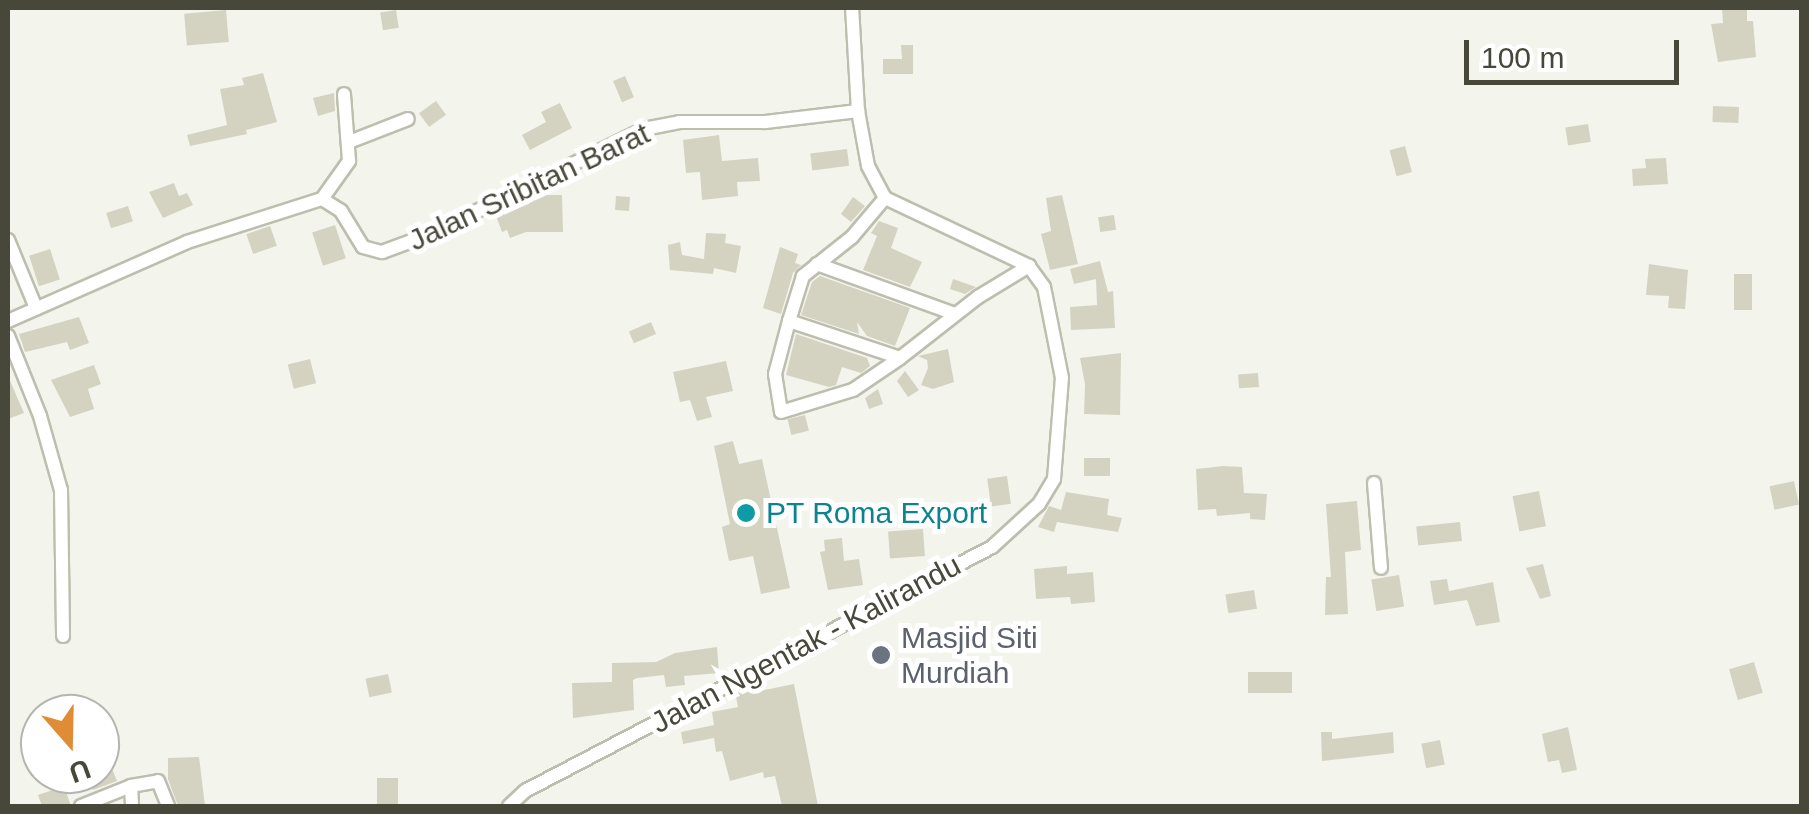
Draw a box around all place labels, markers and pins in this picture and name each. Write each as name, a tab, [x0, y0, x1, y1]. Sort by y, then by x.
place label: PT Roma Export	[766, 495, 988, 531]
marker: PT Roma Export	[735, 502, 757, 524]
place label: Masjid Siti Murdiah	[901, 620, 1038, 690]
marker: Masjid Siti Murdiah	[870, 644, 892, 666]

